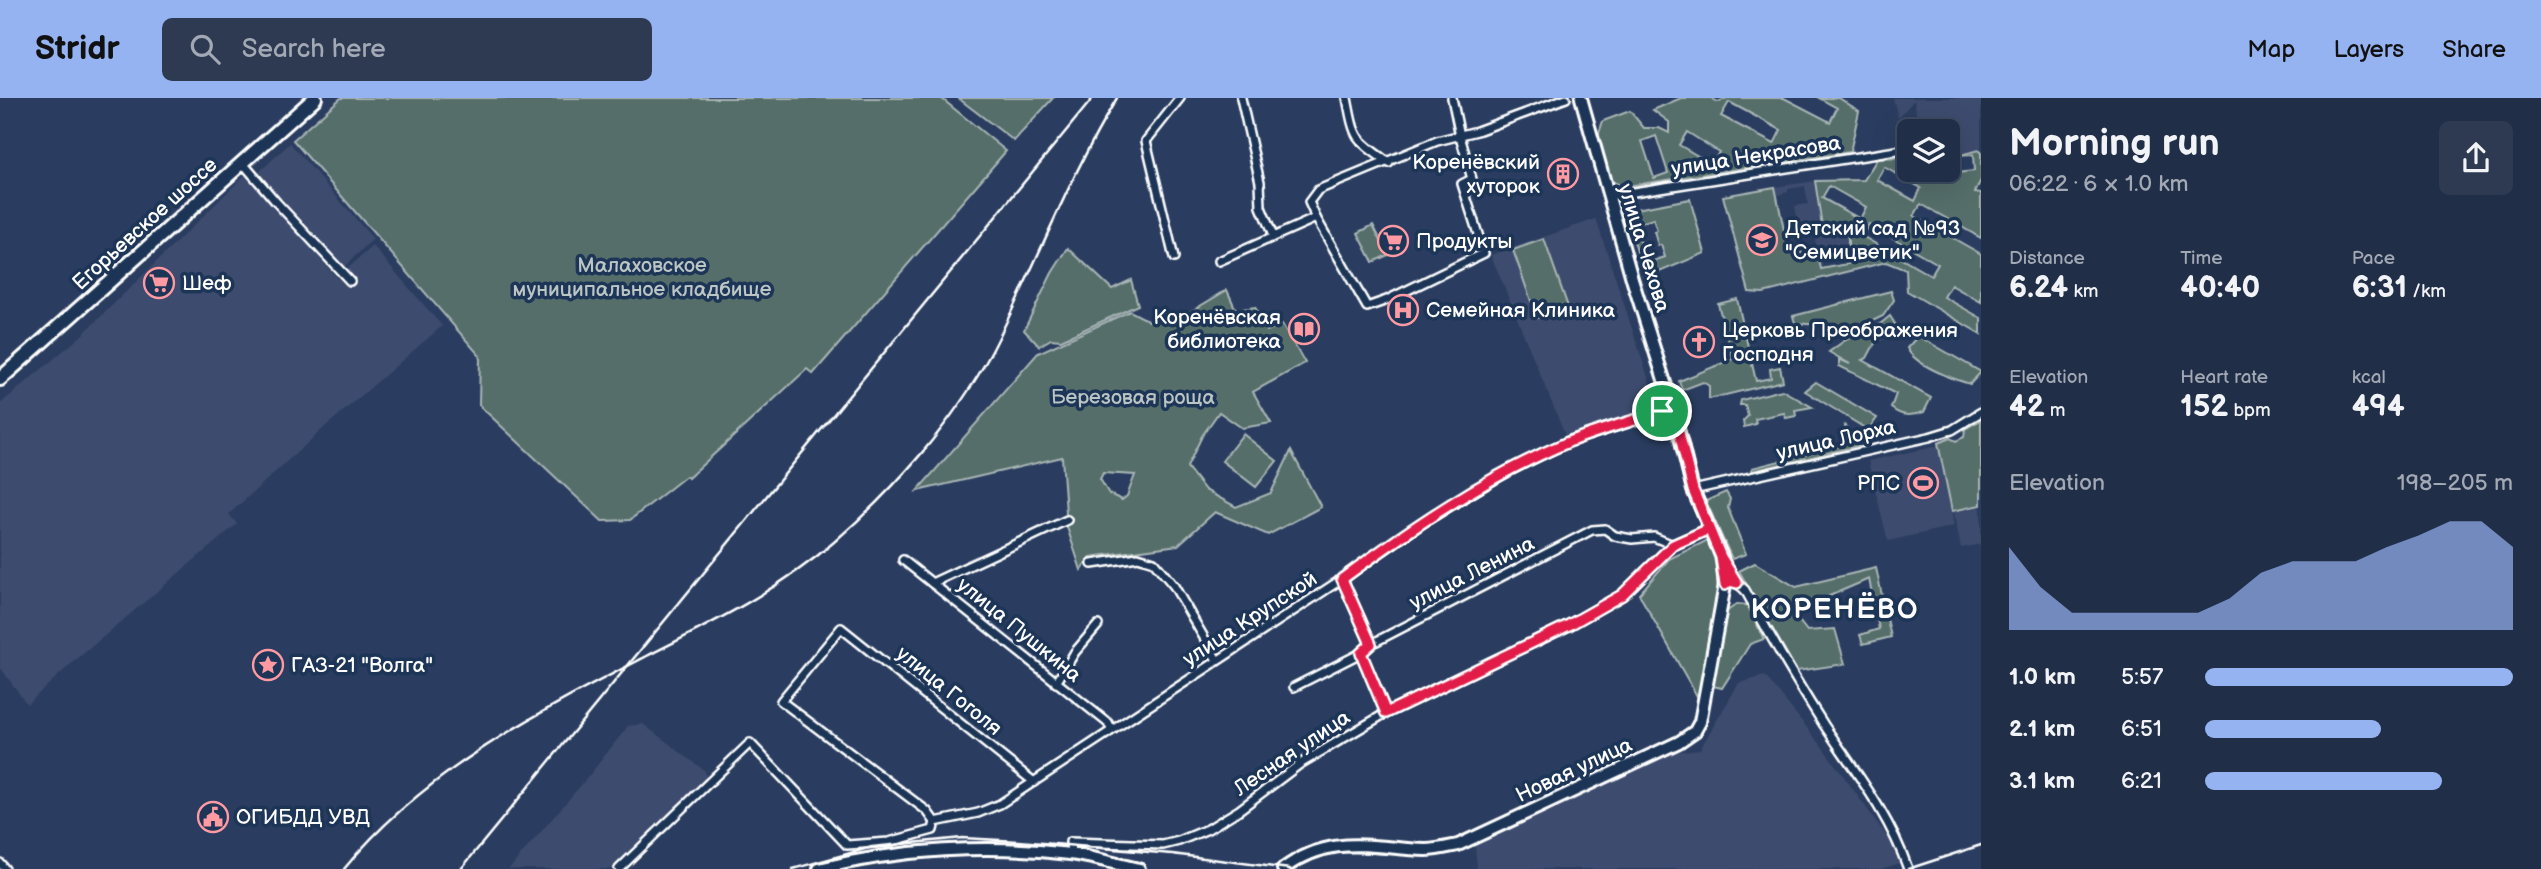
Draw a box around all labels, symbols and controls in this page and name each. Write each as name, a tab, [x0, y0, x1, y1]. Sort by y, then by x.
search box	[162, 18, 652, 81]
text: Stridr	[35, 29, 120, 69]
icon: search	[186, 30, 224, 68]
text: Search here	[242, 34, 386, 65]
text: Map	[2247, 35, 2295, 64]
text: Layers	[2333, 35, 2404, 64]
text: Share	[2442, 35, 2506, 64]
map controls	[1897, 119, 1960, 182]
button: layers	[1897, 119, 1960, 182]
text: Morning run	[2009, 121, 2220, 166]
button: share	[2439, 121, 2513, 195]
street label: улица Некрасова	[1670, 130, 1843, 182]
place label: Коренёвский хуторок	[1412, 150, 1540, 199]
street label: Егорьевское шоссе	[67, 152, 223, 296]
building icon: Коренёвский хуторок	[1546, 157, 1580, 191]
text: 06:22 · 6 × 1.0 km	[2009, 170, 2189, 198]
street label: улица Чехова	[1613, 181, 1676, 316]
place label: Детский сад №93 "Семицветик"	[1785, 216, 1961, 265]
school or university icon: Детский сад №93 "Семицветик"	[1745, 223, 1779, 257]
supermarket icon: Продукты	[1376, 224, 1410, 258]
place label: Продукты	[1416, 229, 1512, 254]
text: Distance	[2009, 247, 2085, 270]
text: Time	[2180, 247, 2222, 270]
text: Pace	[2352, 247, 2395, 270]
park label: Малаховское муниципальное кладбище	[513, 253, 772, 302]
supermarket icon: Шеф	[142, 266, 176, 300]
text: 6.24	[2009, 270, 2068, 306]
text: 40:40	[2180, 270, 2260, 306]
text: 6:31	[2352, 270, 2407, 306]
place label: Шеф	[182, 271, 232, 296]
text: km	[2068, 280, 2098, 303]
text: /km	[2407, 280, 2446, 303]
hospital icon: Семейная Клиника	[1386, 293, 1420, 327]
place label: Семейная Клиника	[1426, 298, 1616, 323]
place label: Коренёвская библиотека	[1153, 305, 1282, 354]
library icon: Коренёвская библиотека	[1287, 312, 1321, 346]
place label: Церковь Преображения Господня	[1722, 318, 1958, 367]
church icon: Церковь Преображения Господня	[1682, 325, 1716, 359]
text: Elevation	[2009, 366, 2088, 389]
text: Heart rate	[2180, 366, 2268, 389]
text: kcal	[2352, 366, 2386, 389]
pin	[1632, 381, 1692, 441]
park label: Березовая роща	[1051, 385, 1216, 410]
text: 42	[2009, 389, 2045, 425]
text: 152	[2180, 389, 2228, 425]
text: 494	[2352, 389, 2405, 425]
icon: arrive	[1643, 392, 1681, 430]
text: m	[2045, 399, 2065, 422]
text: bpm	[2228, 399, 2271, 422]
street label: улица Лорха	[1774, 414, 1899, 466]
sports icon: РПС	[1906, 466, 1940, 500]
text: Elevation	[2009, 469, 2105, 497]
text: 198–205 m	[2397, 469, 2513, 497]
place label: РПС	[1857, 471, 1900, 496]
street label: улица Ленина	[1405, 531, 1539, 615]
street label: улица Крупской	[1178, 566, 1322, 672]
street label: улица Пушкина	[952, 572, 1087, 688]
district label: КОРЕНЁВО	[1751, 592, 1919, 626]
street label: улица Гоголя	[891, 641, 1007, 741]
place icon: ГАЗ-21 "Волга"	[251, 648, 285, 682]
place label: ГАЗ-21 "Волга"	[291, 653, 433, 678]
text: 1.0 km	[2009, 663, 2076, 691]
text: 5:57	[2121, 663, 2163, 691]
street label: Лесная улица	[1228, 705, 1355, 802]
text: 2.1 km	[2009, 715, 2075, 743]
text: 6:51	[2121, 715, 2162, 743]
street label: Новая улица	[1512, 732, 1637, 808]
text: 3.1 km	[2009, 767, 2075, 795]
text: 6:21	[2121, 767, 2162, 795]
public building icon: ОГИБДД УВД	[196, 800, 230, 834]
place label: ОГИБДД УВД	[236, 805, 370, 830]

